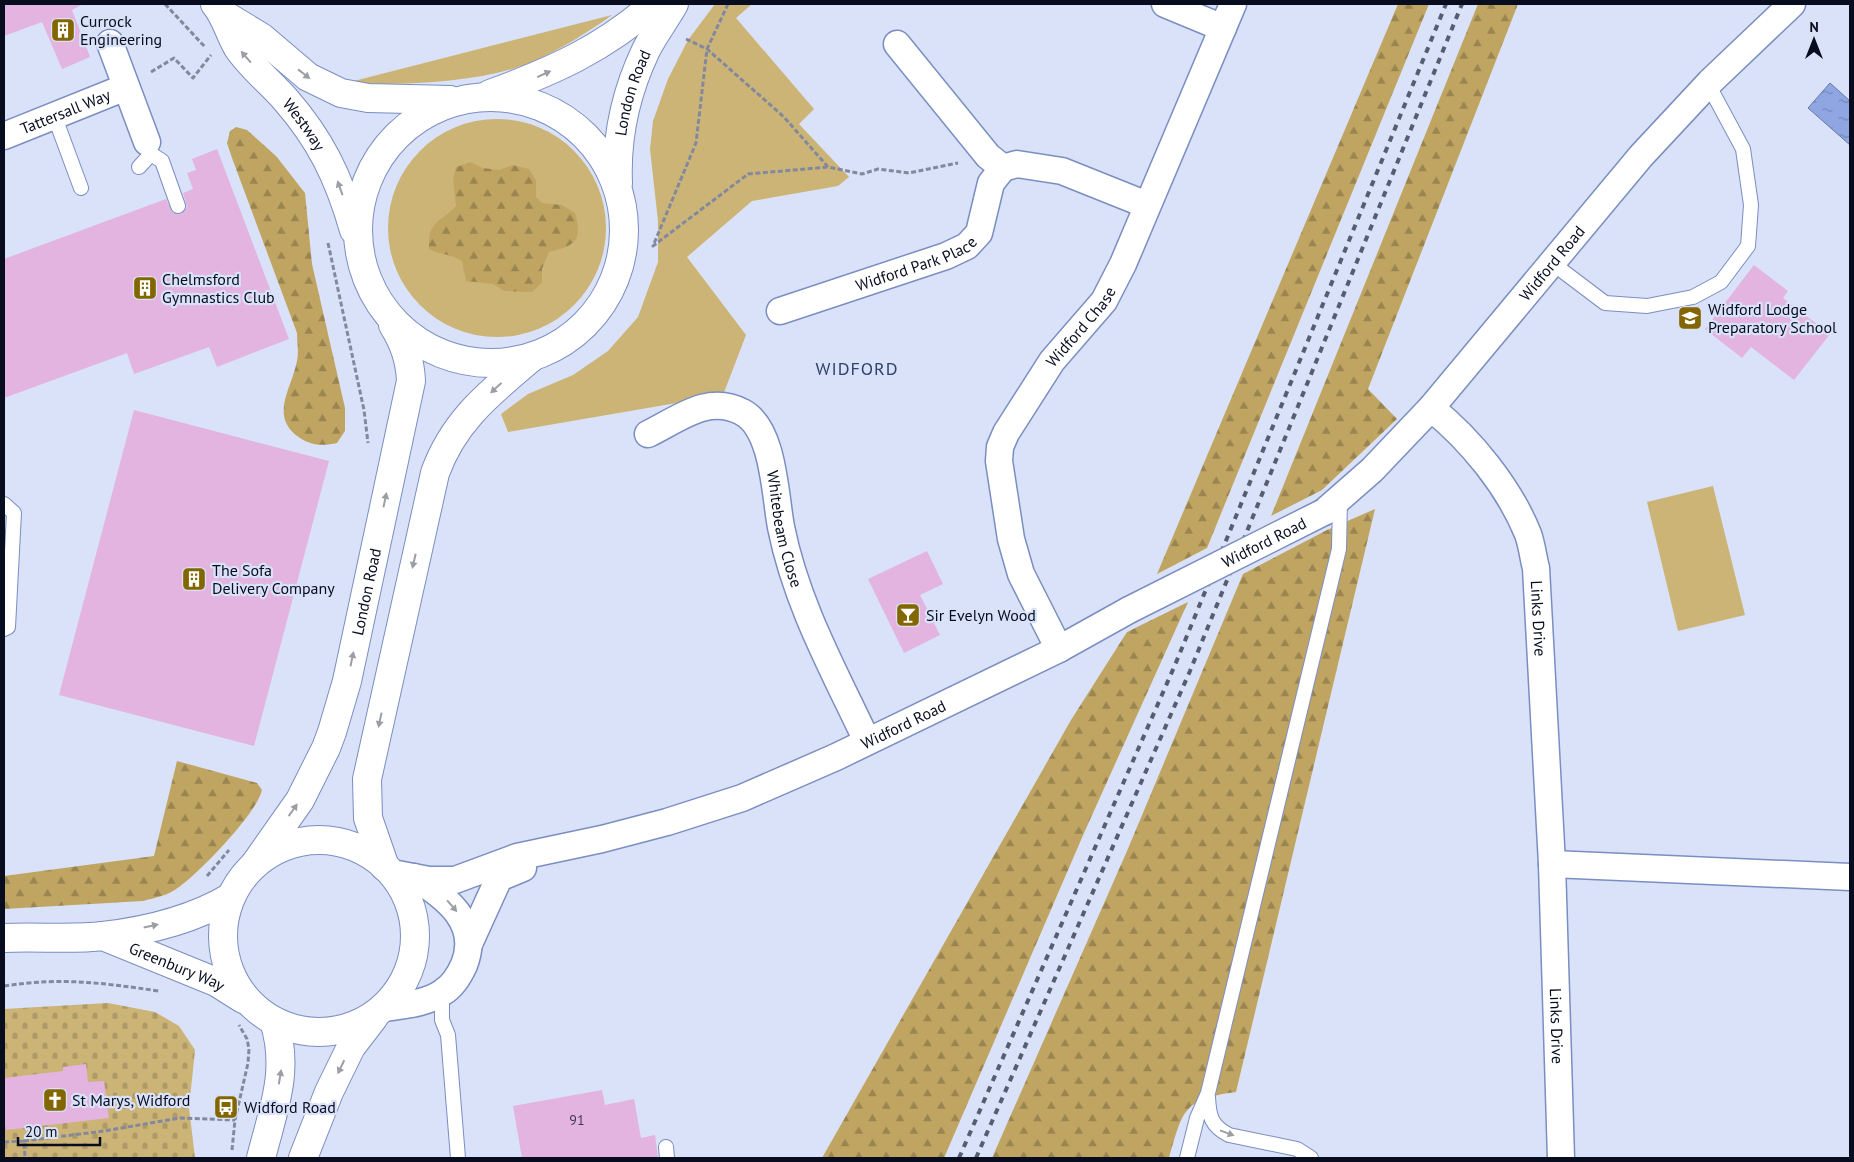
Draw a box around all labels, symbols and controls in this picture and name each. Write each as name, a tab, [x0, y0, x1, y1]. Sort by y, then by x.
place label: Currock Engineering	[80, 11, 162, 49]
north arrow	[1789, 15, 1839, 65]
building icon: Currock Engineering	[50, 17, 76, 43]
text: N	[1809, 18, 1819, 36]
street label: London Road	[610, 47, 655, 137]
one-way arrow	[240, 51, 252, 63]
one-way arrow	[298, 68, 311, 79]
one-way arrow	[537, 70, 551, 78]
street label: Tattersall Way	[17, 84, 114, 138]
street label: Westway	[279, 94, 330, 155]
one-way arrow	[336, 180, 344, 195]
street label: Widford Road	[1515, 221, 1589, 305]
street label: Widford Park Place	[853, 232, 981, 295]
place label: Chelmsford Gymnastics Club	[162, 269, 275, 307]
building icon: Chelmsford Gymnastics Club	[132, 275, 158, 301]
street label: Widford Chase	[1042, 283, 1120, 371]
place label: Widford Lodge Preparatory School	[1708, 299, 1837, 337]
school or university icon: Widford Lodge Preparatory School	[1677, 305, 1703, 331]
district label: WIDFORD	[815, 357, 899, 380]
one-way arrow	[491, 382, 503, 394]
street label: Whitebeam Close	[763, 469, 807, 590]
one-way arrow	[381, 493, 389, 508]
street label: Widford Road	[1218, 513, 1309, 572]
street label: London Road	[347, 546, 385, 637]
one-way arrow	[410, 554, 418, 569]
place label: The Sofa Delivery Company	[212, 560, 335, 598]
building icon: The Sofa Delivery Company	[181, 566, 207, 592]
street label: Links Drive	[1527, 580, 1551, 657]
bar icon: Sir Evelyn Wood	[895, 602, 921, 628]
place label: Sir Evelyn Wood	[926, 605, 1036, 625]
one-way arrow	[348, 652, 356, 667]
street label: Widford Road	[858, 695, 949, 753]
one-way arrow	[376, 713, 384, 728]
one-way arrow	[288, 803, 298, 816]
one-way arrow	[446, 900, 458, 912]
one-way arrow	[143, 922, 158, 930]
street label: Greenbury Way	[126, 938, 229, 995]
street label: Links Drive	[1546, 988, 1568, 1064]
one-way arrow	[337, 1060, 345, 1074]
one-way arrow	[276, 1068, 284, 1084]
church icon: St Marys, Widford	[42, 1087, 68, 1113]
place label: St Marys, Widford	[72, 1090, 190, 1110]
bus stop icon: Widford Road	[213, 1094, 239, 1120]
place label: Widford Road	[244, 1097, 336, 1117]
house number: 91	[569, 1111, 585, 1129]
scale bar	[18, 1114, 100, 1146]
text: 20 m	[25, 1122, 58, 1141]
one-way arrow	[1220, 1129, 1235, 1137]

